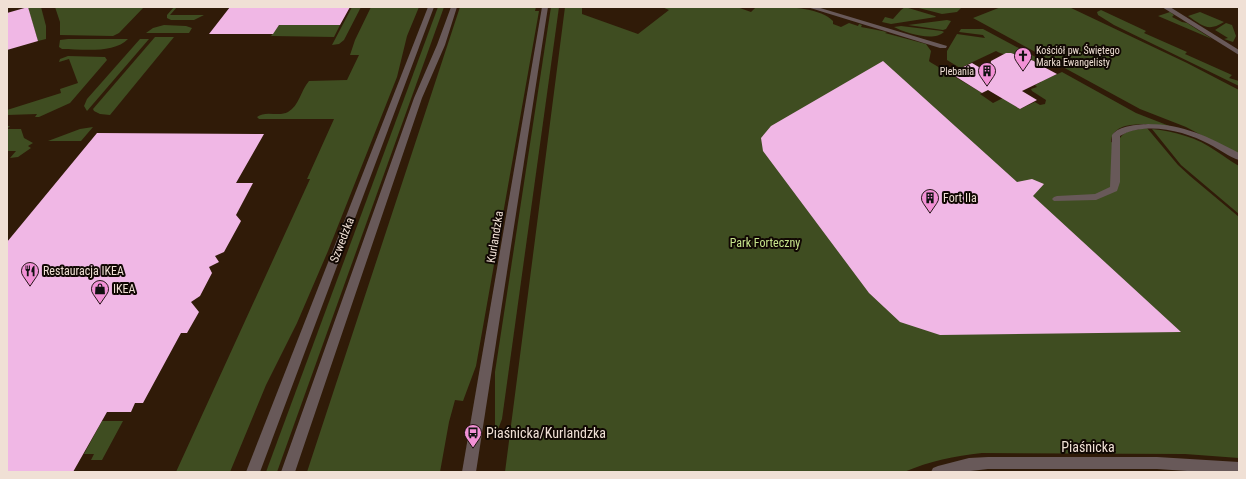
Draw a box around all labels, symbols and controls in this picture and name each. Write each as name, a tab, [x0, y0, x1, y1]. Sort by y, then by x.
place label: Kościół pw. Świętego Marka Ewangelisty	[1036, 44, 1120, 68]
church icon: Kościół pw. Świętego Marka Ewangelisty	[1013, 46, 1033, 71]
building icon: Plebania	[977, 61, 997, 86]
place label: Plebania	[940, 66, 974, 77]
building icon: Fort IIa	[920, 188, 940, 213]
place label: Fort IIa	[943, 191, 977, 205]
street label: Kurlandzka	[484, 210, 506, 264]
street label: Szwedzka	[327, 215, 357, 265]
park label: Park Forteczny	[730, 236, 800, 250]
restaurant icon: Restauracja IKEA	[20, 261, 40, 286]
place label: Restauracja IKEA	[43, 264, 124, 278]
shop icon: IKEA	[90, 279, 110, 304]
place label: IKEA	[113, 282, 136, 296]
bus stop icon: Piaśnicka/Kurlandzka	[463, 423, 483, 448]
place label: Piaśnicka/Kurlandzka	[486, 425, 606, 441]
street label: Piaśnicka	[1061, 439, 1115, 455]

